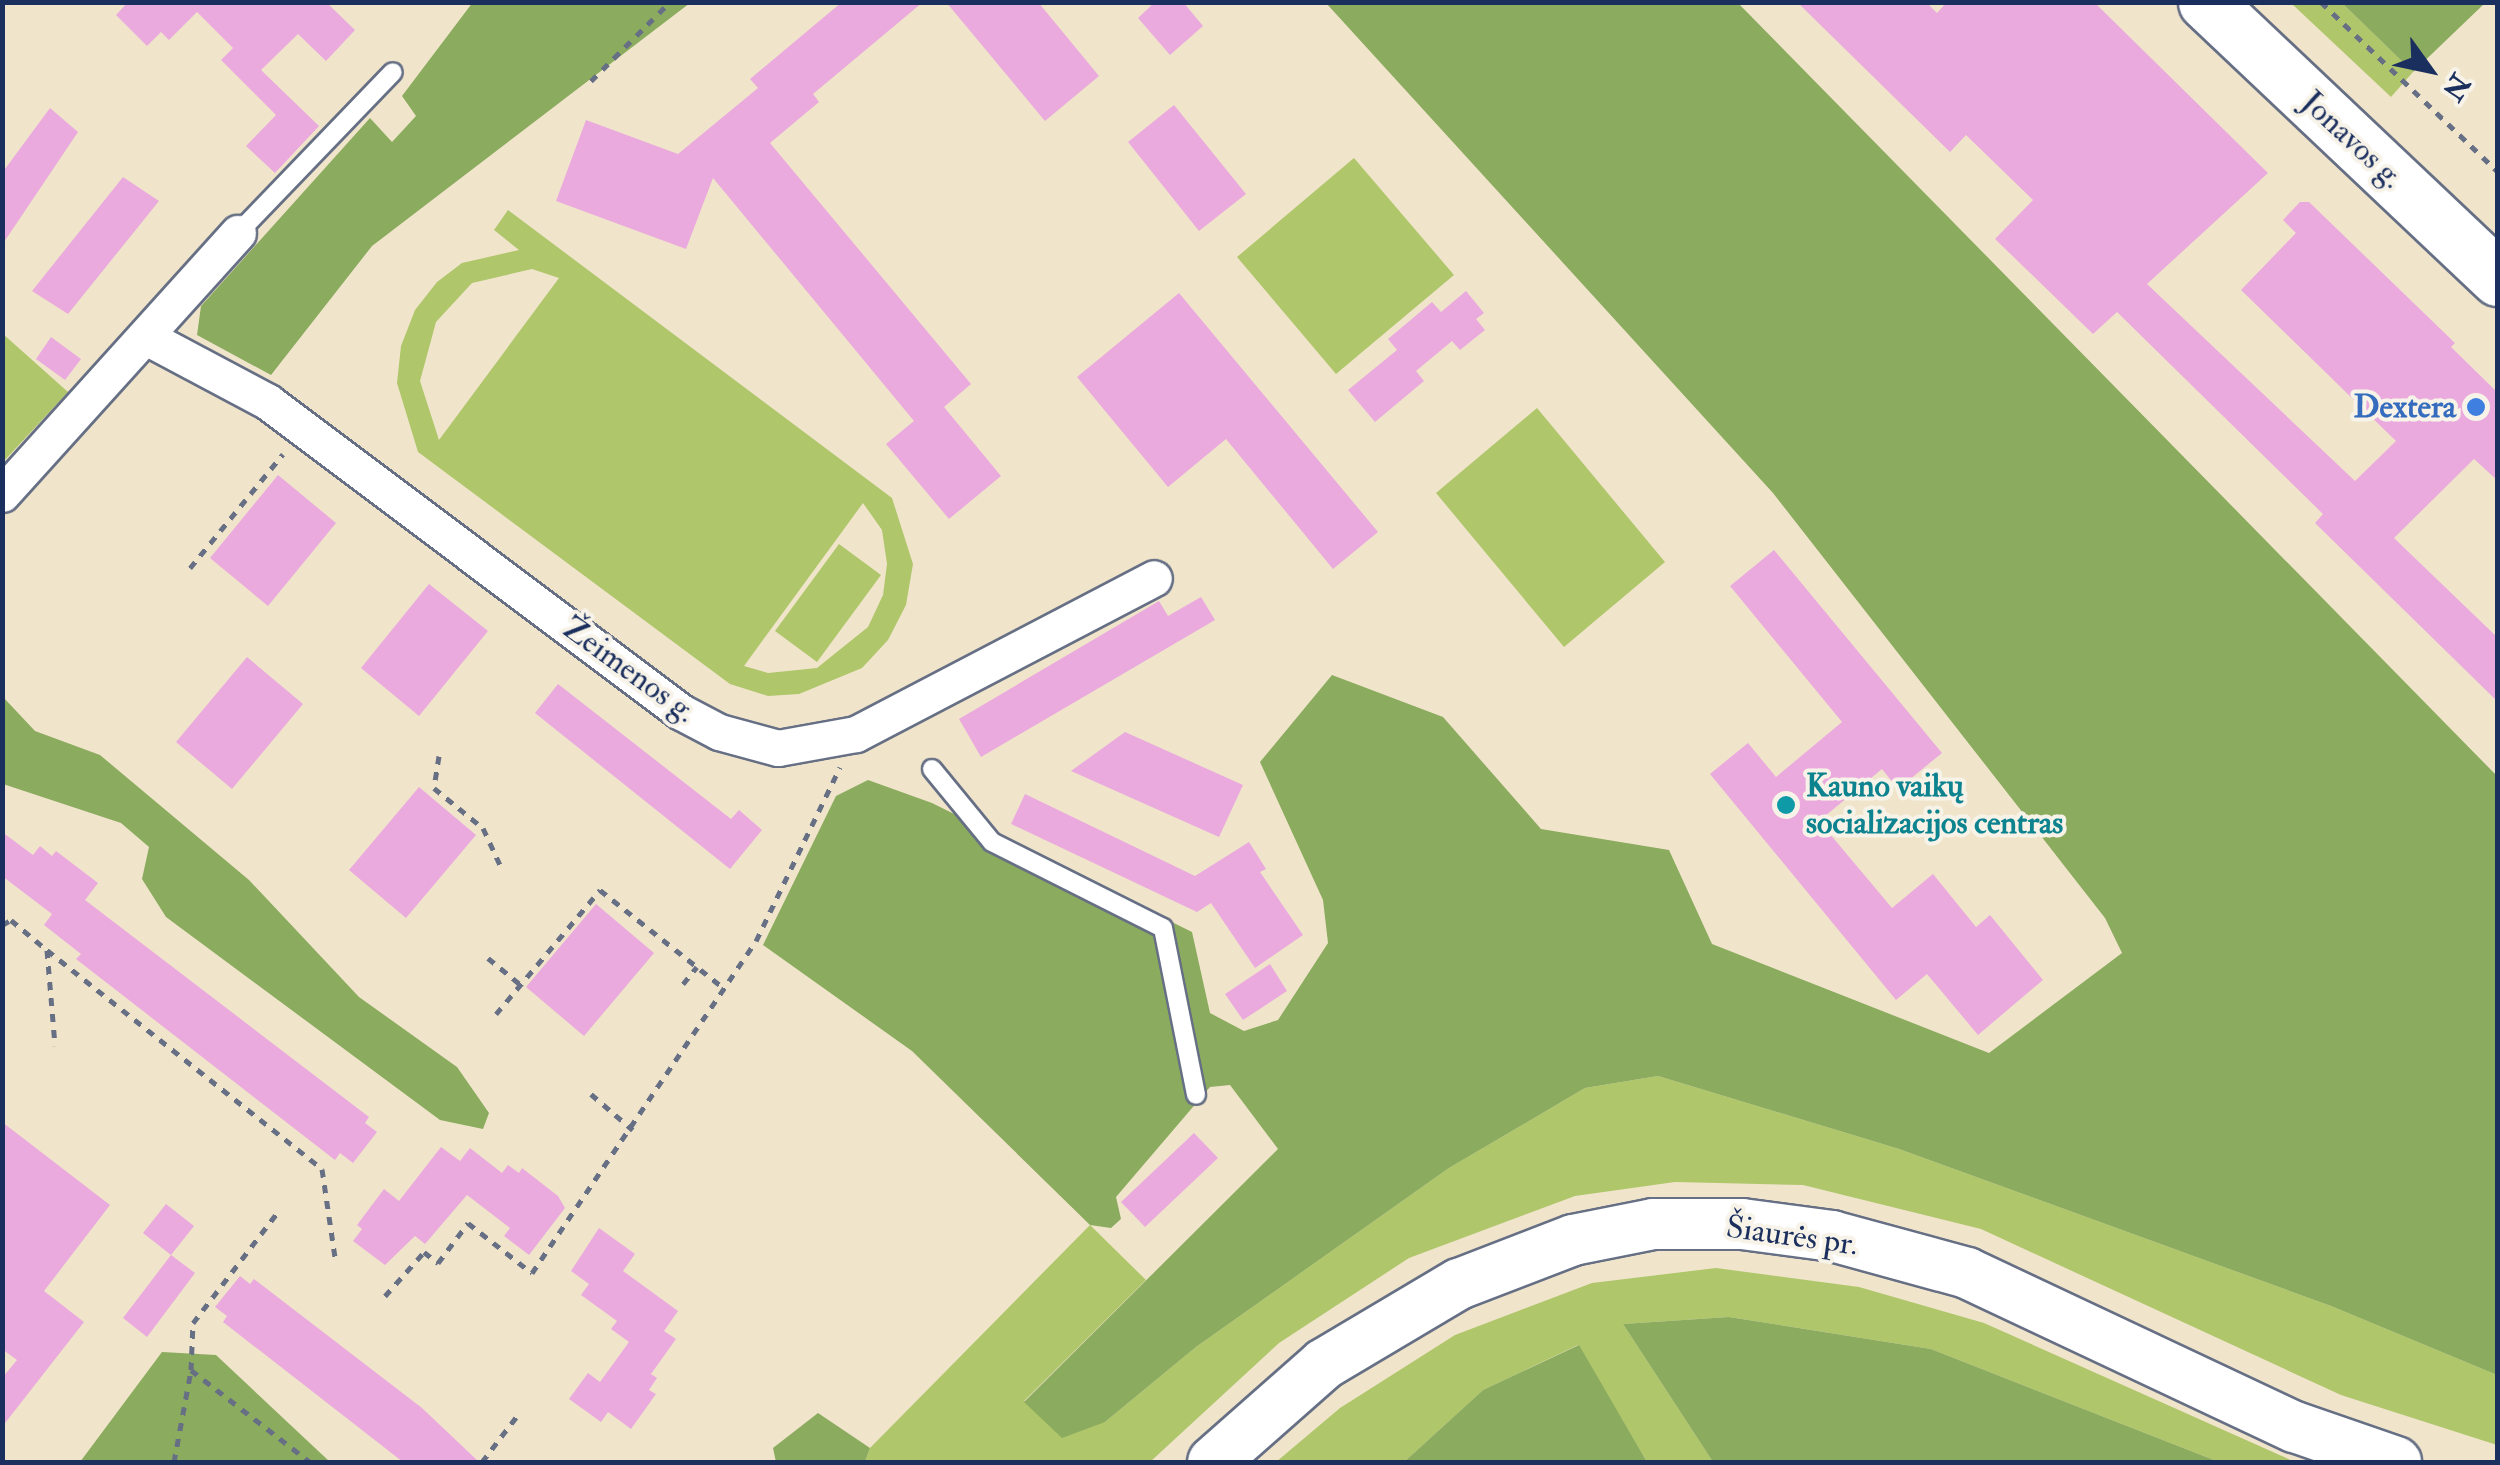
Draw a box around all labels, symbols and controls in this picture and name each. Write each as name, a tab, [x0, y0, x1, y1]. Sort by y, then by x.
north arrow	[2380, 20, 2480, 120]
text: N	[2434, 67, 2477, 107]
street label: Jonavos g.	[2293, 83, 2411, 197]
place label: Dextera	[2354, 388, 2456, 426]
marker: Dextera	[2465, 396, 2487, 418]
street label: Žeimenos g.	[555, 609, 703, 731]
place label: Kauno vaikų socializacijos centras	[1806, 768, 2063, 843]
marker: Kauno vaikų socializacijos centras	[1775, 794, 1797, 816]
street label: Šiaurės pr.	[1724, 1208, 1860, 1264]

